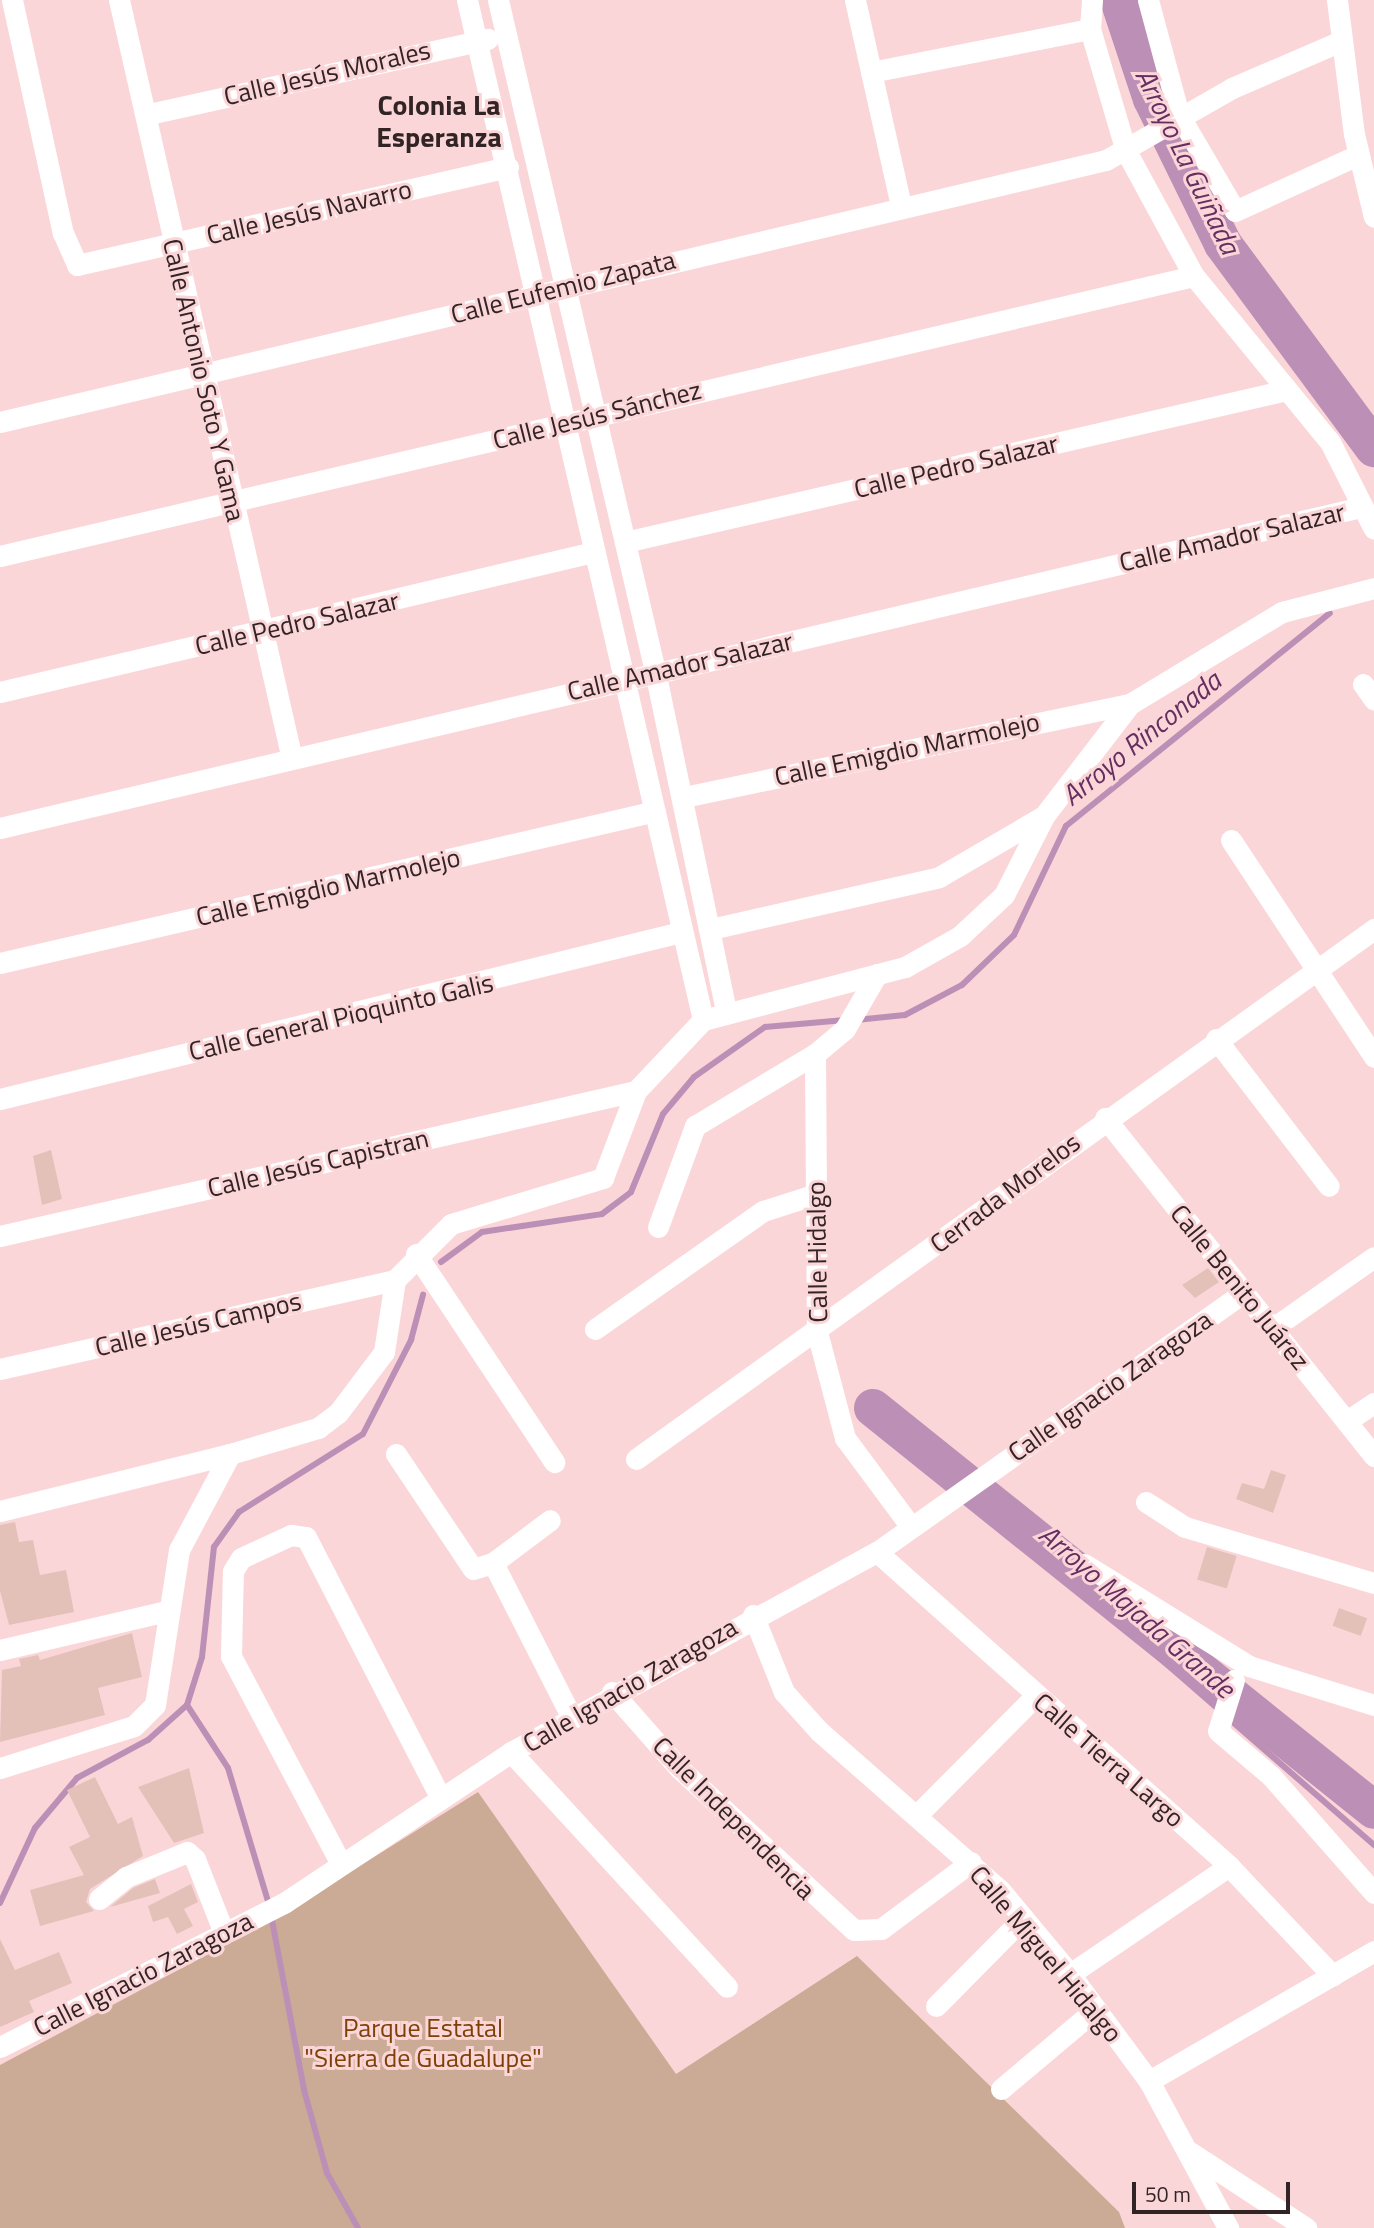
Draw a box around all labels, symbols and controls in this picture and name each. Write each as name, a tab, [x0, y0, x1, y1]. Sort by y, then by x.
street label: Calle Jesús Morales	[221, 34, 433, 112]
water label: Arroyo La Guiñada	[1129, 63, 1247, 259]
district label: Colonia La Esperanza	[376, 88, 502, 154]
street label: Calle Jesús Navarro	[203, 173, 415, 251]
street label: Calle Antonio Soto Y Gama	[156, 236, 252, 524]
street label: Calle Eufemio Zapata	[448, 244, 678, 330]
street label: Calle Jesús Sánchez	[490, 374, 704, 456]
street label: Calle Pedro Salazar	[851, 427, 1061, 505]
street label: Calle Amador Salazar	[1116, 496, 1348, 578]
street label: Calle Pedro Salazar	[192, 584, 402, 662]
street label: Calle Amador Salazar	[564, 625, 796, 707]
water label: Arroyo Rinconada	[1055, 664, 1227, 812]
street label: Calle Emigdio Marmolejo	[772, 706, 1042, 792]
street label: Calle Emigdio Marmolejo	[193, 841, 463, 933]
street label: Calle General Pioquinto Galis	[186, 967, 496, 1067]
street label: Calle Jesús Capistran	[204, 1122, 432, 1204]
street label: Cerrada Morelos	[924, 1126, 1086, 1260]
street label: Calle Hidalgo	[800, 1181, 834, 1323]
street label: Calle Benito Juárez	[1164, 1198, 1316, 1376]
street label: Calle Jesús Campos	[92, 1285, 304, 1363]
street label: Calle Ignacio Zaragoza	[1002, 1304, 1218, 1468]
water label: Arroyo Majada Grande	[1033, 1517, 1241, 1705]
street label: Calle Ignacio Zaragoza	[517, 1611, 743, 1759]
street label: Calle Tierra Largo	[1028, 1686, 1190, 1834]
street label: Calle Independencia	[646, 1730, 822, 1906]
street label: Calle Miguel Hidalgo	[963, 1859, 1129, 2049]
street label: Calle Ignacio Zaragoza	[28, 1905, 258, 2043]
park label: Parque Estatal "Sierra de Guadalupe"	[304, 2012, 542, 2074]
scale bar	[1136, 2168, 1294, 2212]
text: 50 m	[1145, 2178, 1191, 2210]

